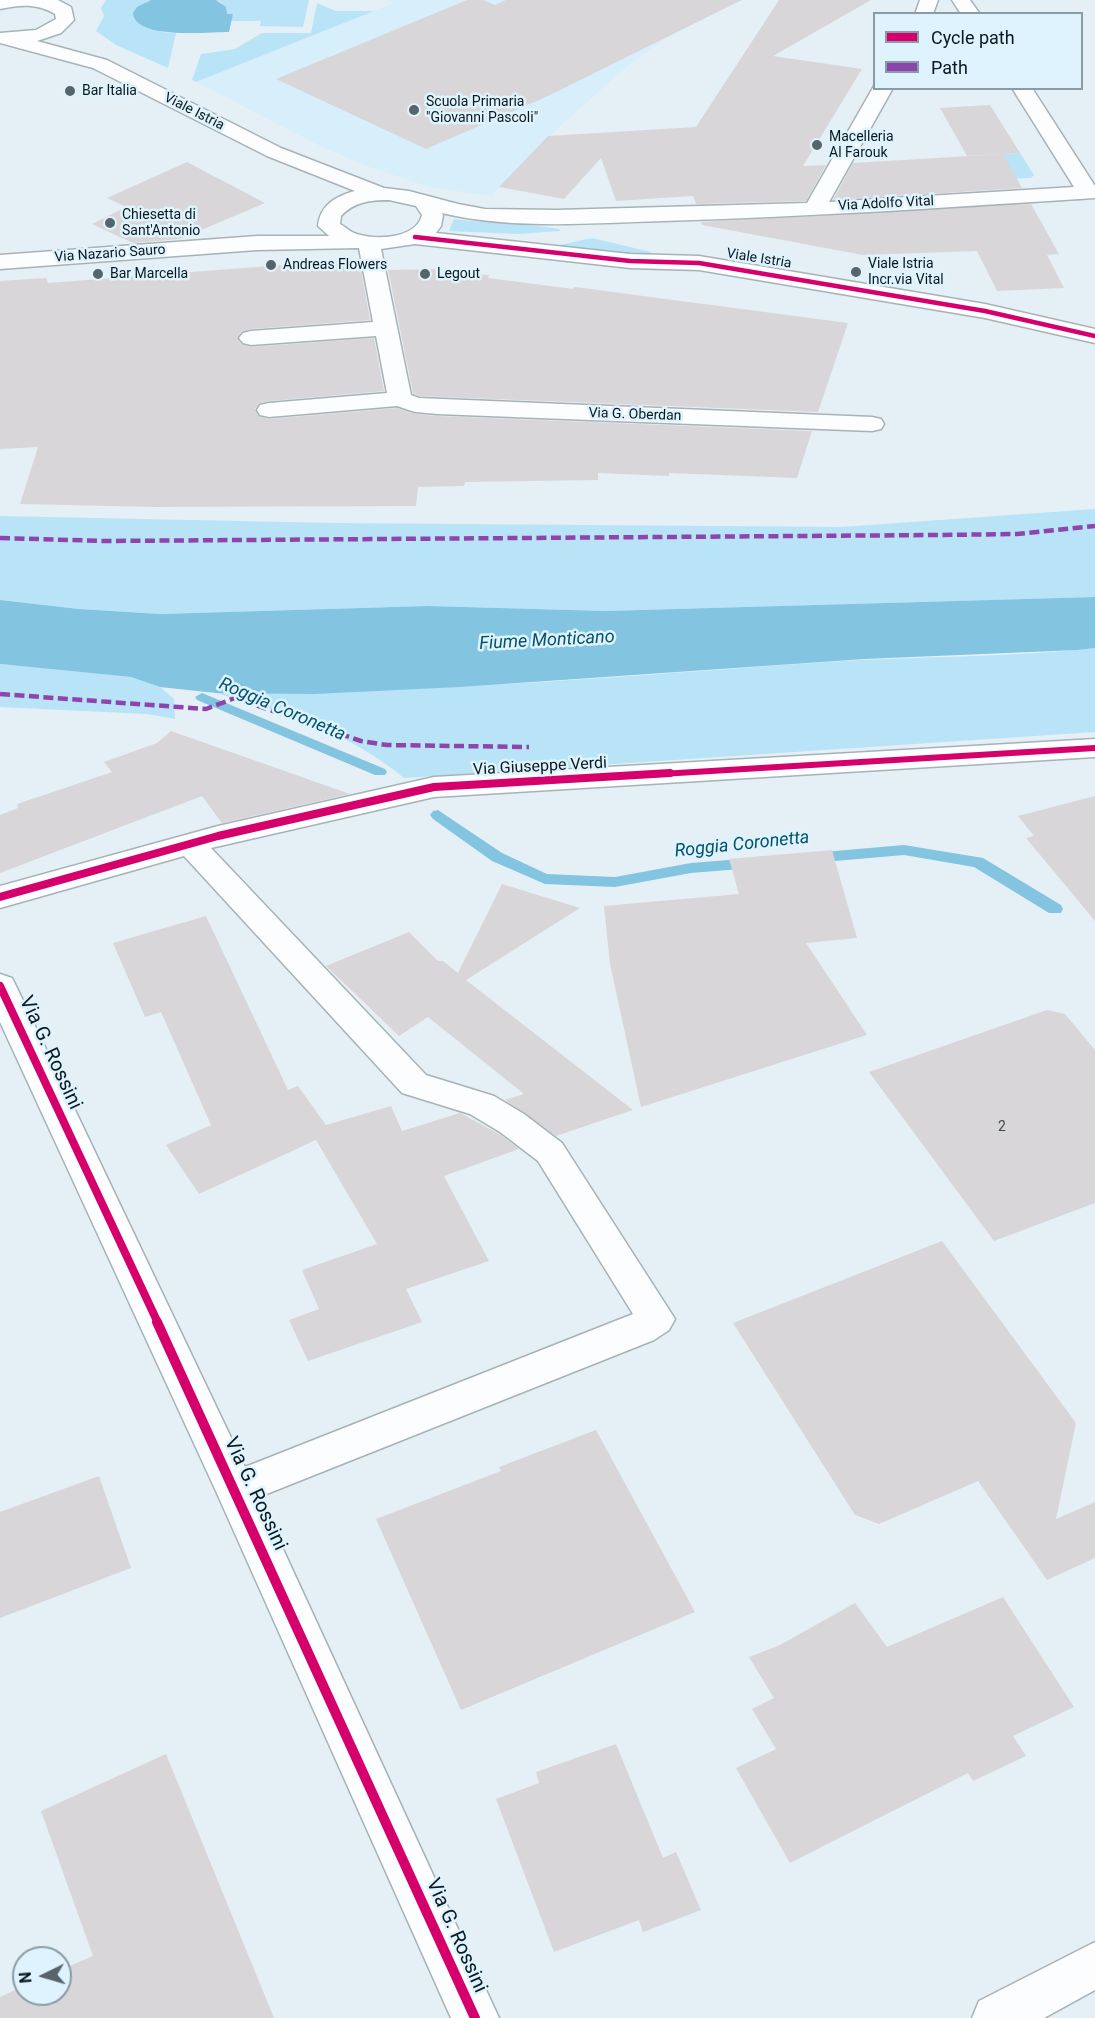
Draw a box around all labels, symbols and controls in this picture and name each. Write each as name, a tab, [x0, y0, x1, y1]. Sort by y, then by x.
legend	[873, 12, 1083, 90]
text: Cycle path	[931, 27, 1015, 48]
text: Path	[931, 57, 968, 78]
place label: Bar Italia	[82, 83, 137, 99]
marker: Bar Italia	[63, 84, 77, 98]
street label: Viale Istria	[161, 90, 227, 134]
place label: Scuola Primaria "Giovanni Pascoli"	[426, 94, 538, 126]
marker: Scuola Primaria "Giovanni Pascoli"	[407, 103, 421, 117]
place label: Macelleria Al Farouk	[829, 129, 894, 162]
marker: Macelleria Al Farouk	[810, 138, 824, 152]
street label: Via Adolfo Vital	[838, 193, 934, 215]
place label: Chiesetta di Sant'Antonio	[122, 207, 200, 240]
marker: Chiesetta di Sant'Antonio	[103, 216, 117, 230]
street label: Via Nazario Sauro	[54, 242, 166, 266]
street label: Viale Istria	[725, 246, 793, 272]
place label: Viale Istria Incr.via Vital	[868, 256, 944, 288]
place label: Andreas Flowers	[283, 257, 387, 273]
marker: Andreas Flowers	[264, 258, 278, 272]
marker: Viale Istria Incr.via Vital	[849, 265, 863, 279]
place label: Bar Marcella	[110, 266, 188, 282]
place label: Legout	[437, 266, 480, 282]
marker: Bar Marcella	[91, 267, 105, 281]
marker: Legout	[418, 267, 432, 281]
street label: Via G. Oberdan	[588, 405, 682, 425]
water label: Fiume Monticano	[479, 627, 615, 655]
water label: Roggia Coronetta	[215, 674, 349, 746]
street label: Via Giuseppe Verdi	[473, 754, 607, 780]
water label: Roggia Coronetta	[674, 827, 810, 863]
street label: Via G. Rossini	[13, 992, 87, 1114]
house number: 2	[998, 1119, 1006, 1135]
street label: Via G. Rossini	[218, 1433, 292, 1555]
street label: Via G. Rossini	[420, 1875, 492, 1997]
north arrow	[12, 1946, 72, 2006]
text: N	[16, 1971, 36, 1984]

